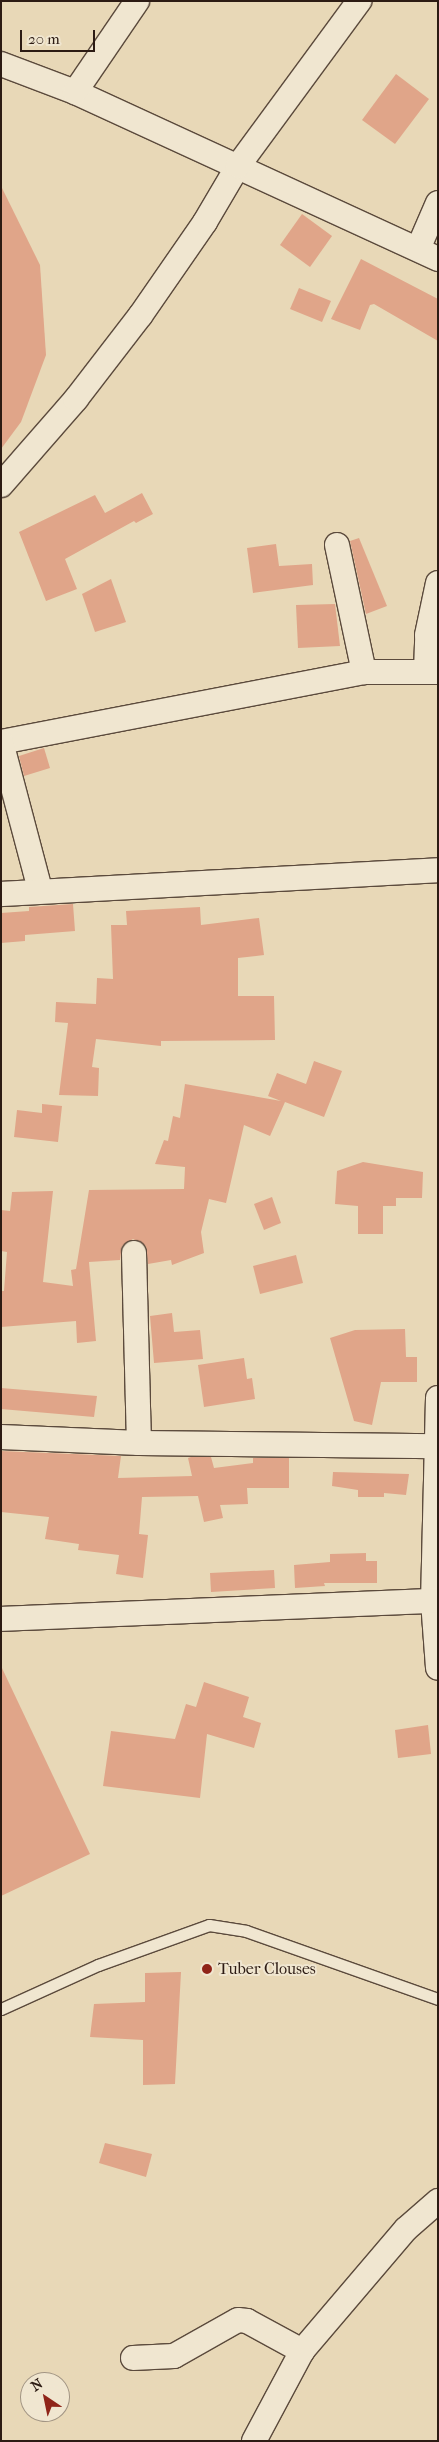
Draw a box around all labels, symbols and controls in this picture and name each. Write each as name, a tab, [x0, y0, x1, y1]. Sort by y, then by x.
scale bar	[22, 20, 98, 52]
text: 20 m	[28, 30, 60, 48]
place label: Tuber Clouses	[218, 1959, 316, 1979]
marker: Tuber Clouses	[200, 1962, 214, 1976]
north arrow	[20, 2372, 70, 2422]
text: N	[28, 2375, 46, 2395]

